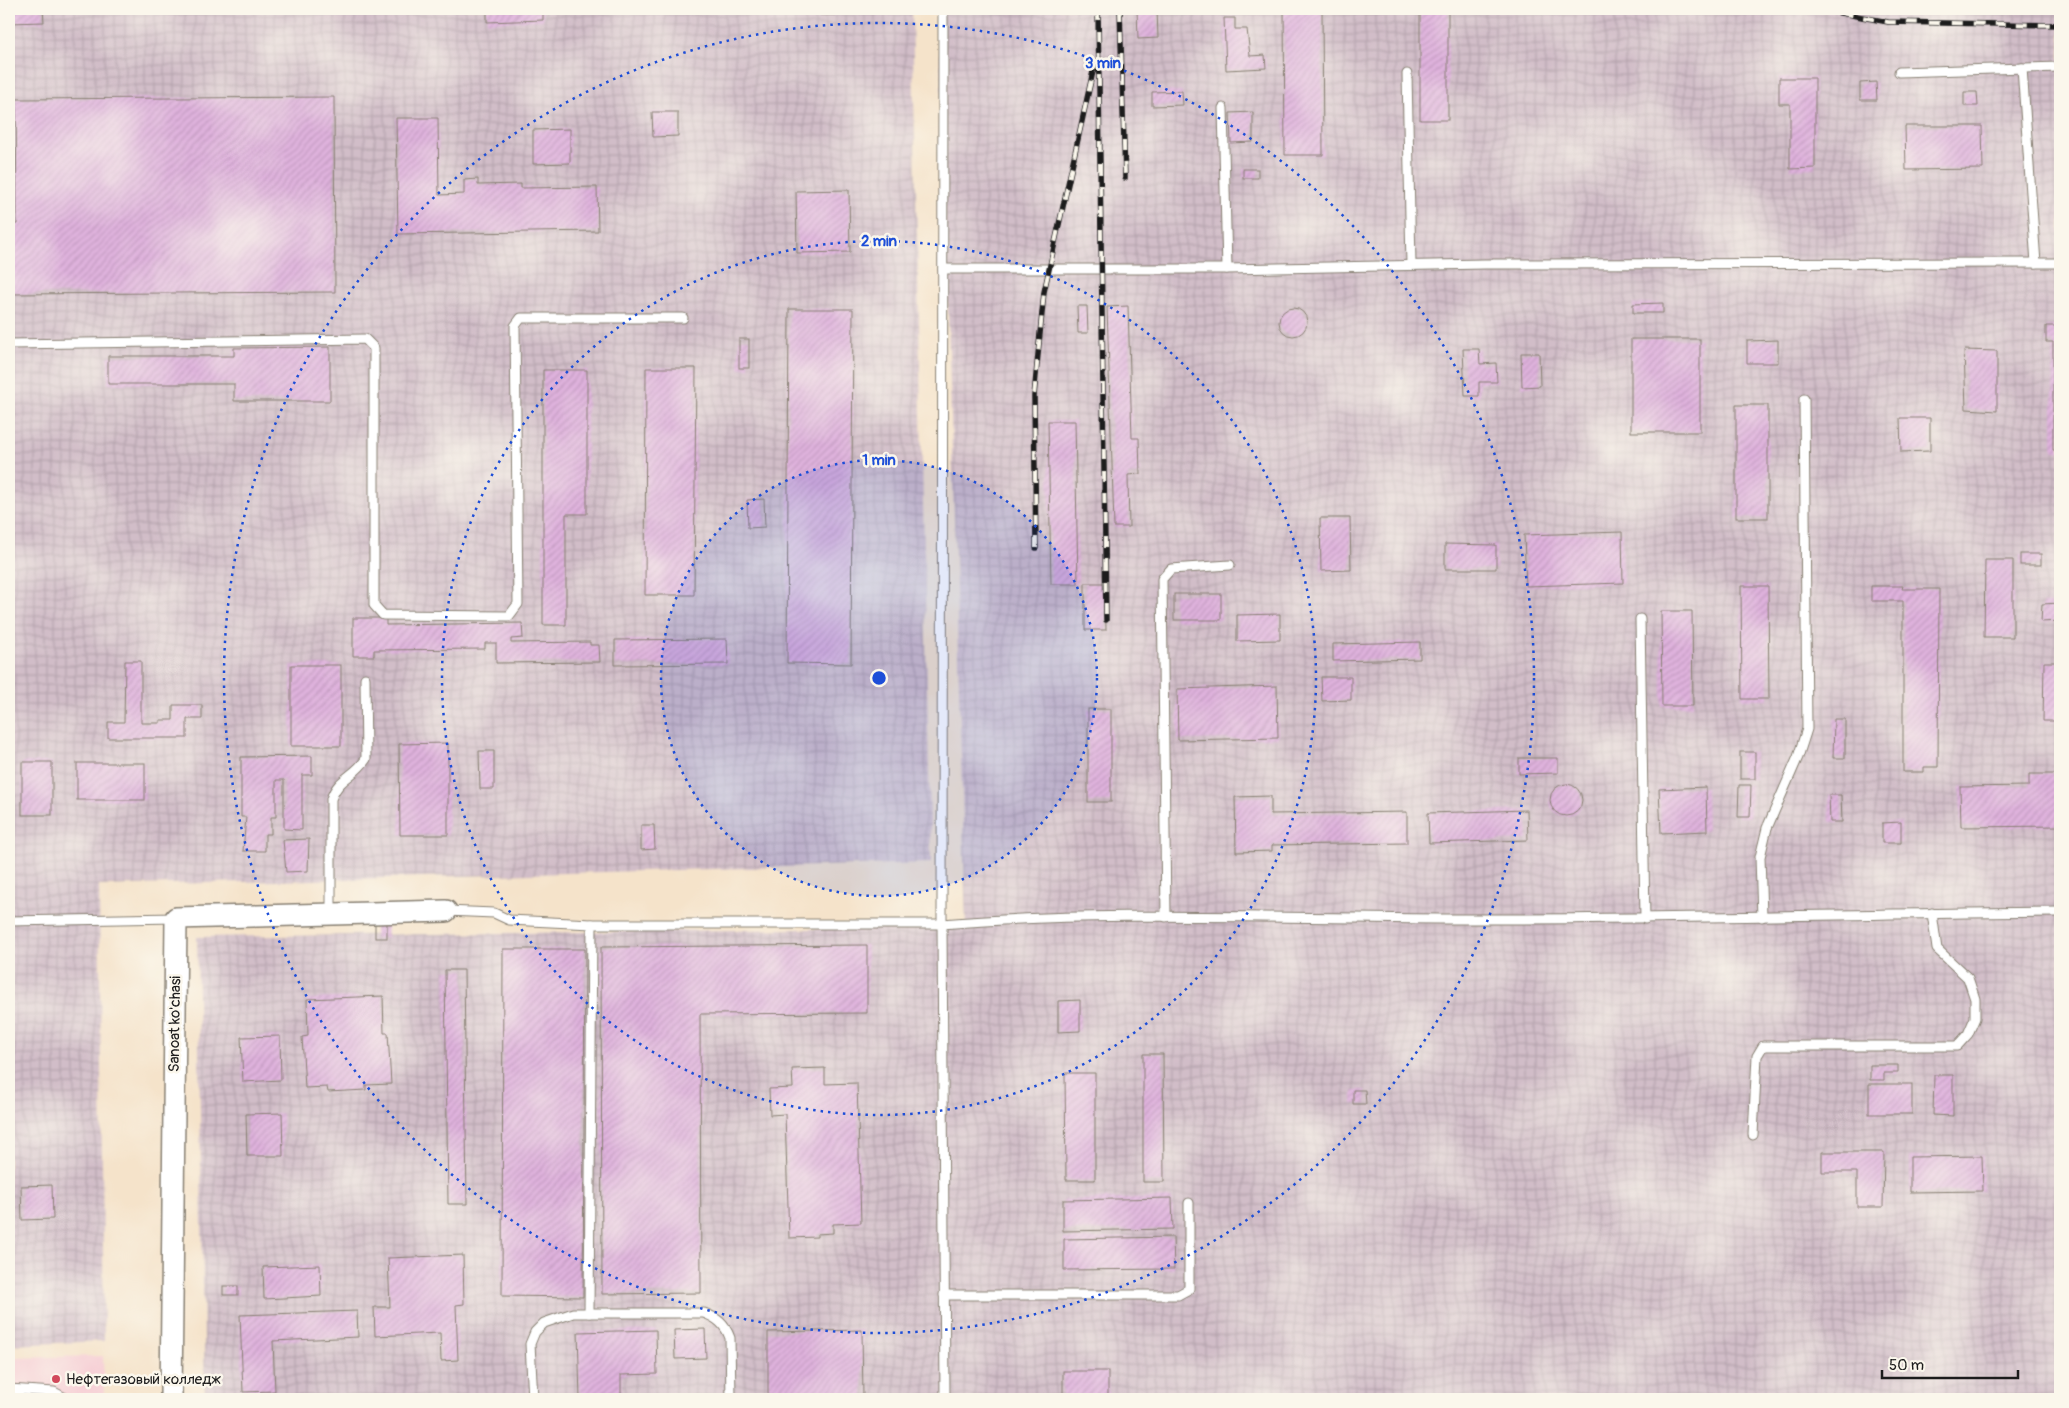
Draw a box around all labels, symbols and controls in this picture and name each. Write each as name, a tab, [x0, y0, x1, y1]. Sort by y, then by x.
text: 3 min	[1085, 54, 1121, 73]
text: 2 min	[861, 232, 897, 251]
text: 1 min	[862, 451, 896, 470]
centre of rings	[870, 669, 888, 687]
street label: Sanoat ko'chasi	[165, 975, 185, 1072]
scale bar	[1882, 1348, 2018, 1380]
text: 50 m	[1889, 1356, 1924, 1375]
place label: Нефтегазовый колледж	[66, 1370, 221, 1389]
marker: Нефтегазовый колледж	[50, 1373, 62, 1385]

